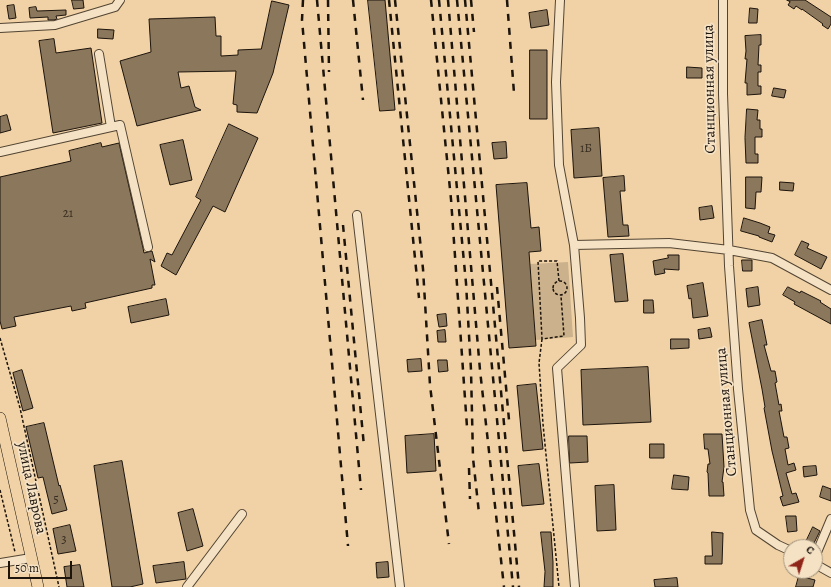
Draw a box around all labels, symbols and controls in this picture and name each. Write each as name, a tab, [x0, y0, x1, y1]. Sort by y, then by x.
street label: Станционная улица	[700, 24, 720, 154]
house number: 1Б	[580, 141, 592, 157]
house number: 21	[63, 206, 73, 222]
street label: Станционная улица	[712, 347, 742, 477]
street label: улица Лаврова	[12, 440, 50, 536]
house number: 5	[53, 492, 59, 508]
house number: 3	[61, 532, 67, 548]
north arrow	[783, 539, 823, 579]
text: С	[803, 542, 818, 558]
scale bar	[10, 553, 74, 579]
text: 50 m	[15, 560, 39, 576]

